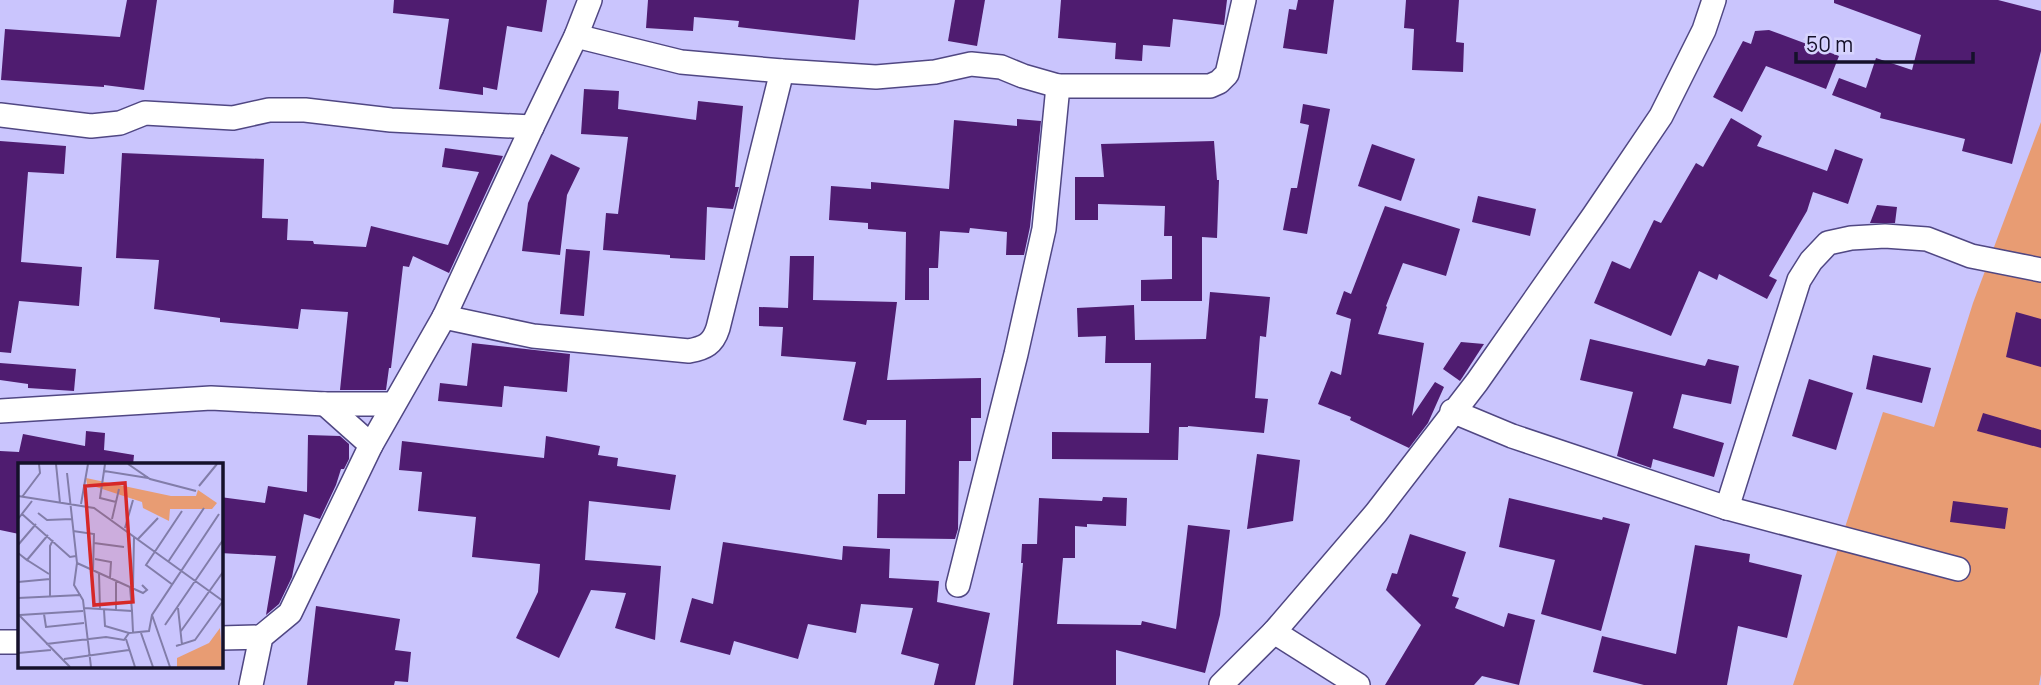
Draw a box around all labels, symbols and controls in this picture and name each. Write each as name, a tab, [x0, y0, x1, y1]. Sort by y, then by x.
scale bar	[1796, 21, 1973, 65]
text: 50 m	[1806, 30, 1853, 58]
inset map	[18, 463, 222, 668]

